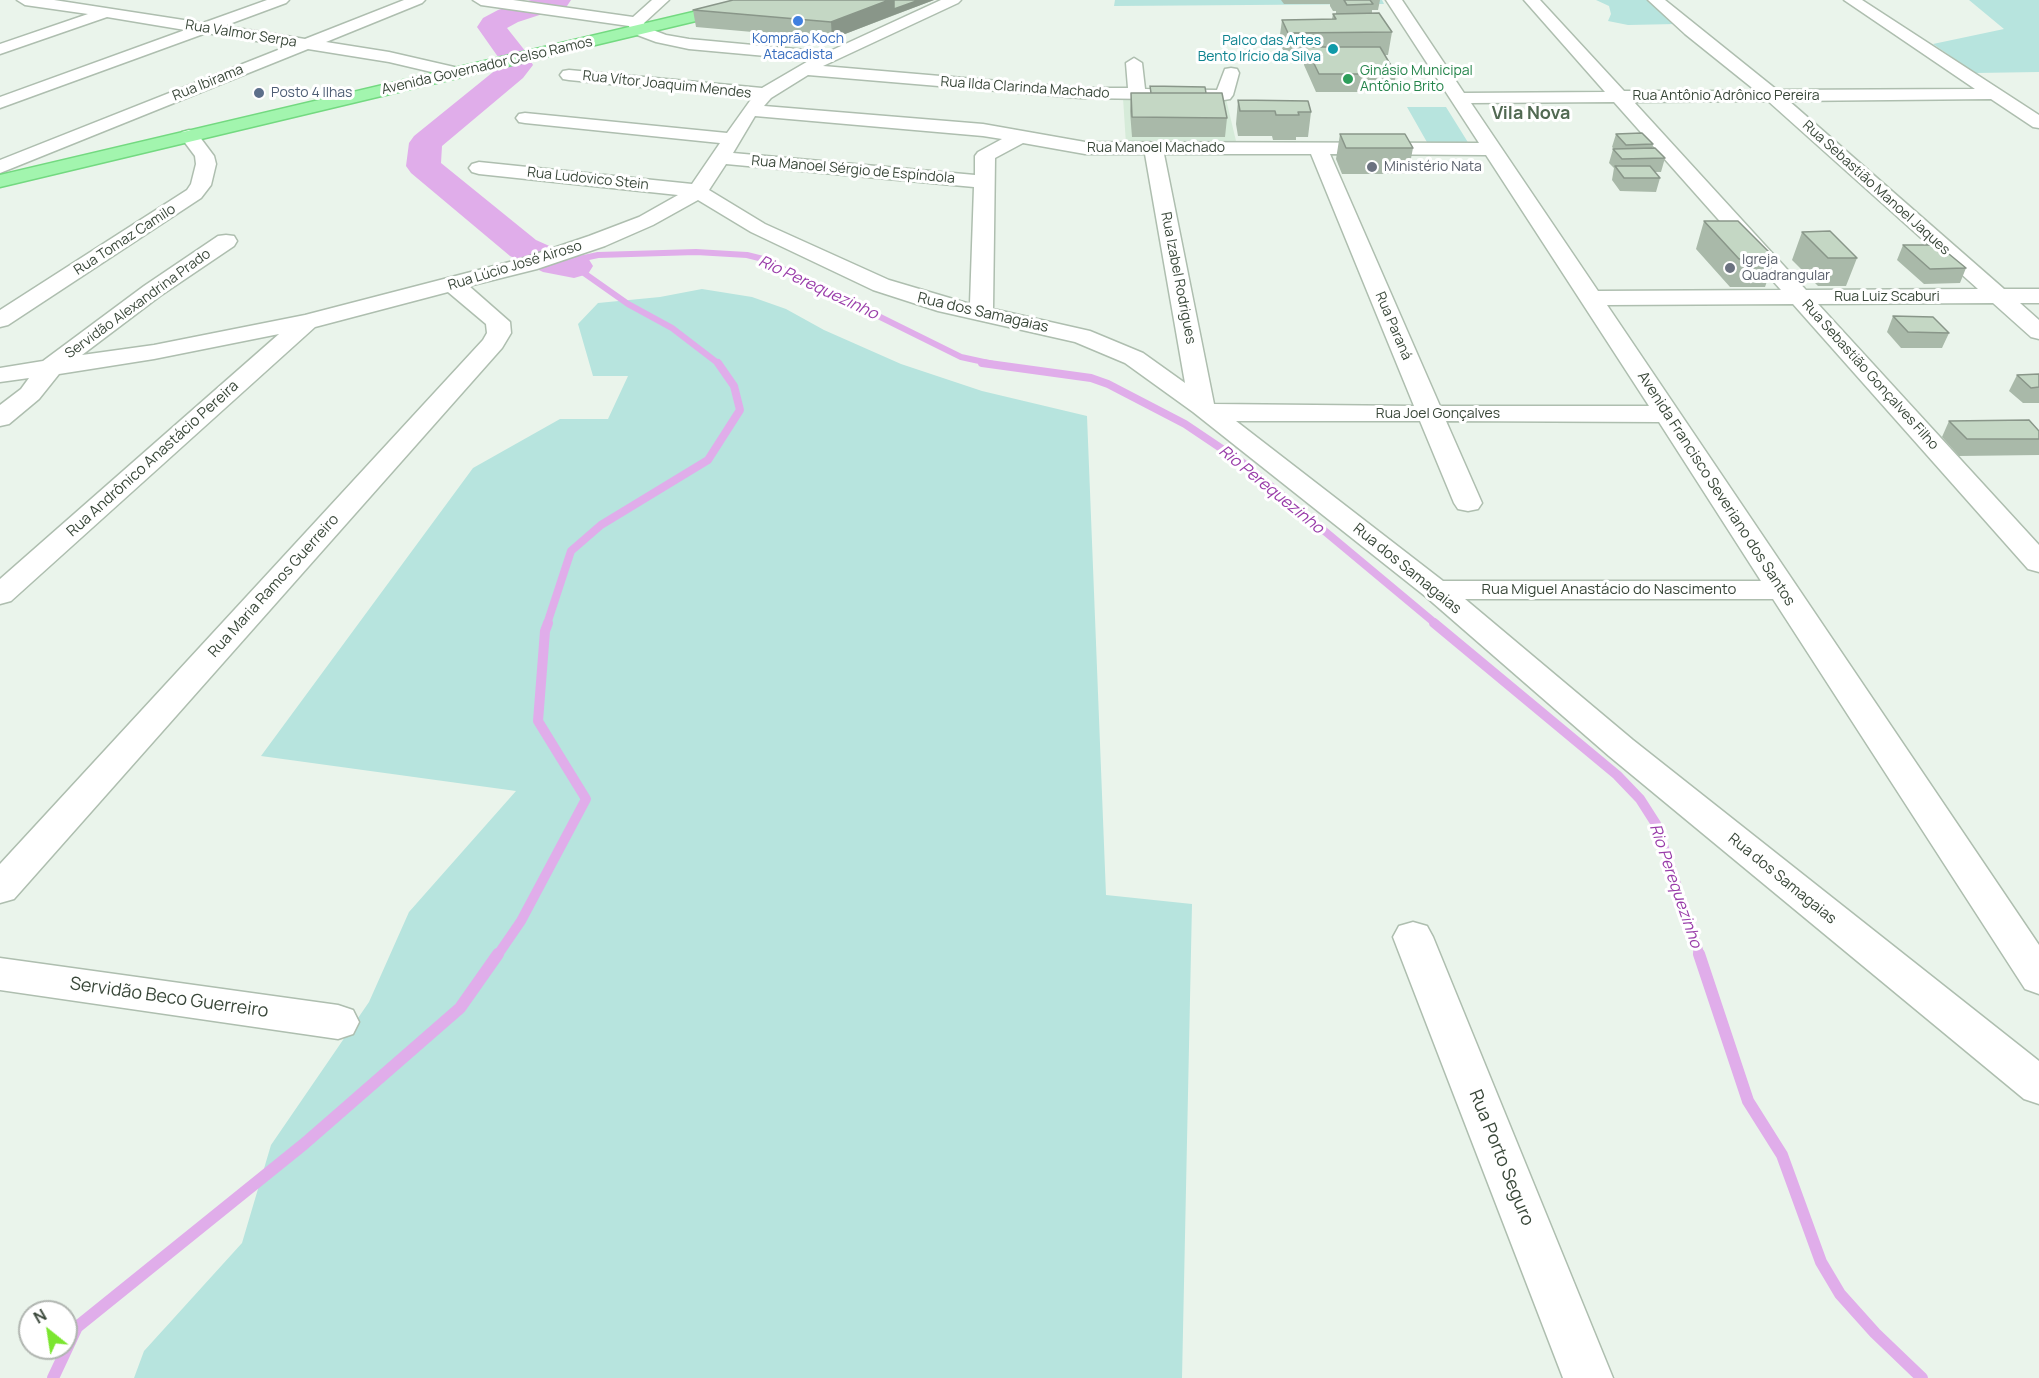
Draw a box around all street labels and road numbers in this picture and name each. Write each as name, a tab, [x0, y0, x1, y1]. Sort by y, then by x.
street label: Rua Valmor Serpa	[184, 17, 298, 51]
street label: Avenida Governador Celso Ramos	[380, 34, 594, 98]
street label: Rua Ibirama	[170, 61, 246, 105]
street label: Rua Vítor Joaquim Mendes	[582, 68, 752, 102]
street label: Rua Ilda Clarinda Machado	[940, 74, 1110, 102]
street label: Rua Antônio Adrônico Pereira	[1632, 88, 1820, 104]
street label: Rua Sebastião Manoel Jaques	[1799, 117, 1953, 259]
street label: Rua Manoel Machado	[1087, 140, 1225, 156]
street label: Rua Manoel Sérgio de Espíndola	[750, 153, 956, 187]
street label: Rua Ludovico Stein	[526, 164, 650, 194]
street label: Rua Tomaz Camilo	[71, 201, 179, 279]
street label: Rua Izabel Rodrigues	[1157, 211, 1199, 345]
street label: Rua Lúcio José Airoso	[446, 238, 584, 294]
street label: Servidão Alexandrina Prado	[62, 246, 214, 362]
street label: Rua dos Samagaias	[916, 289, 1050, 337]
street label: Rua Paraná	[1371, 289, 1415, 363]
street label: Rua Luiz Scaburi	[1834, 289, 1940, 305]
street label: Rua Sebastião Gonçalves Filho	[1798, 296, 1942, 454]
street label: Avenida Francisco Severiano dos Santos	[1633, 368, 1799, 610]
street label: Rua Andrônico Anastácio Pereira	[64, 377, 242, 541]
street label: Rua Joel Gonçalves	[1376, 406, 1500, 422]
street label: Rua Maria Ramos Guerreiro	[205, 511, 343, 661]
street label: Rua dos Samagaias	[1349, 520, 1465, 618]
street label: Rua Miguel Anastácio do Nascimento	[1482, 581, 1736, 599]
street label: Rua dos Samagaias	[1724, 830, 1840, 928]
street label: Servidão Beco Guerreiro	[68, 973, 270, 1023]
street label: Rua Porto Seguro	[1464, 1087, 1538, 1229]

